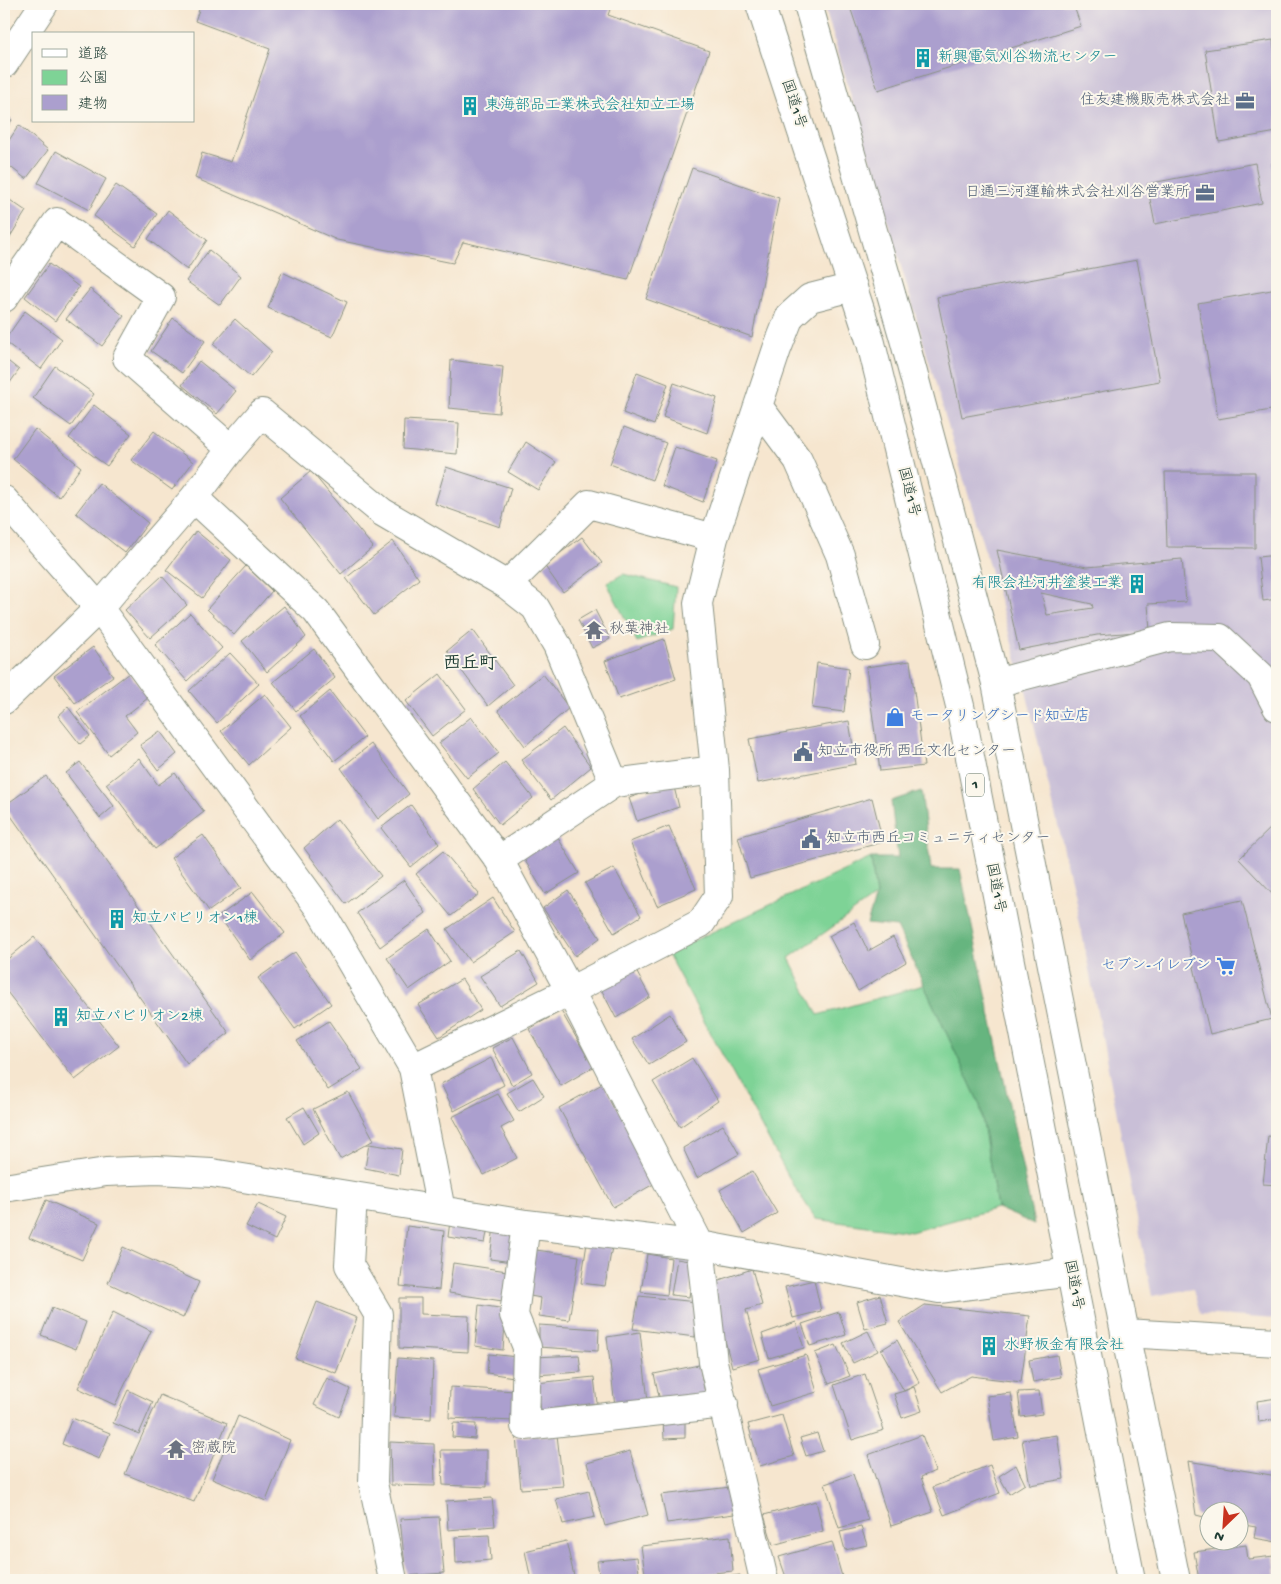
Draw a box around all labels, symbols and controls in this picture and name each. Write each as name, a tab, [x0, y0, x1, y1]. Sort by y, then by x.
legend	[32, 32, 195, 122]
text: 道路	[78, 46, 108, 64]
building icon: 新興電気刈谷物流センター	[912, 47, 934, 69]
place label: 新興電気刈谷物流センター	[938, 48, 1117, 67]
text: 公園	[78, 70, 108, 88]
street label: 国道1号	[777, 77, 809, 131]
office icon: 住友建機販売株式会社	[1234, 90, 1256, 112]
place label: 住友建機販売株式会社	[1080, 91, 1230, 110]
building icon: 東海部品工業株式会社知立工場	[459, 95, 481, 117]
text: 建物	[78, 96, 108, 114]
place label: 東海部品工業株式会社知立工場	[485, 96, 695, 115]
office icon: 日通三河運輸株式会社刈谷営業所	[1194, 182, 1216, 204]
place label: 日通三河運輸株式会社刈谷営業所	[965, 183, 1190, 202]
street label: 国道1号	[893, 465, 923, 519]
building icon: 有限会社河井塗装工業	[1126, 573, 1148, 595]
place label: 有限会社河井塗装工業	[972, 574, 1122, 593]
temple icon: 秋葉神社	[583, 619, 605, 641]
place label: 秋葉神社	[609, 620, 669, 639]
district label: 西丘町	[443, 653, 497, 675]
shop icon: モータリングシード知立店	[884, 706, 906, 728]
place label: モータリングシード知立店	[910, 707, 1090, 726]
public building icon: 知立市役所 西丘文化センター	[792, 741, 814, 763]
place label: 知立市役所 西丘文化センター	[818, 743, 1016, 761]
road number: 1	[966, 774, 984, 796]
public building icon: 知立市西丘コミュニティセンター	[800, 828, 822, 850]
place label: 知立市西丘コミュニティセンター	[826, 830, 1050, 848]
street label: 国道1号	[981, 861, 1009, 915]
building icon: 知立パビリオン1棟	[106, 908, 128, 930]
place label: 知立パビリオン1棟	[132, 909, 258, 928]
supermarket icon: セブン-イレブン	[1215, 955, 1237, 977]
place label: セブン-イレブン	[1101, 957, 1211, 975]
building icon: 知立パビリオン2棟	[50, 1006, 72, 1028]
place label: 知立パビリオン2棟	[76, 1007, 203, 1026]
street label: 国道1号	[1059, 1258, 1087, 1312]
building icon: 水野板金有限会社	[978, 1335, 1000, 1357]
place label: 水野板金有限会社	[1004, 1336, 1124, 1355]
temple icon: 密蔵院	[165, 1438, 187, 1460]
place label: 密蔵院	[191, 1439, 236, 1458]
north arrow	[1198, 1502, 1248, 1552]
text: N	[1212, 1526, 1227, 1545]

